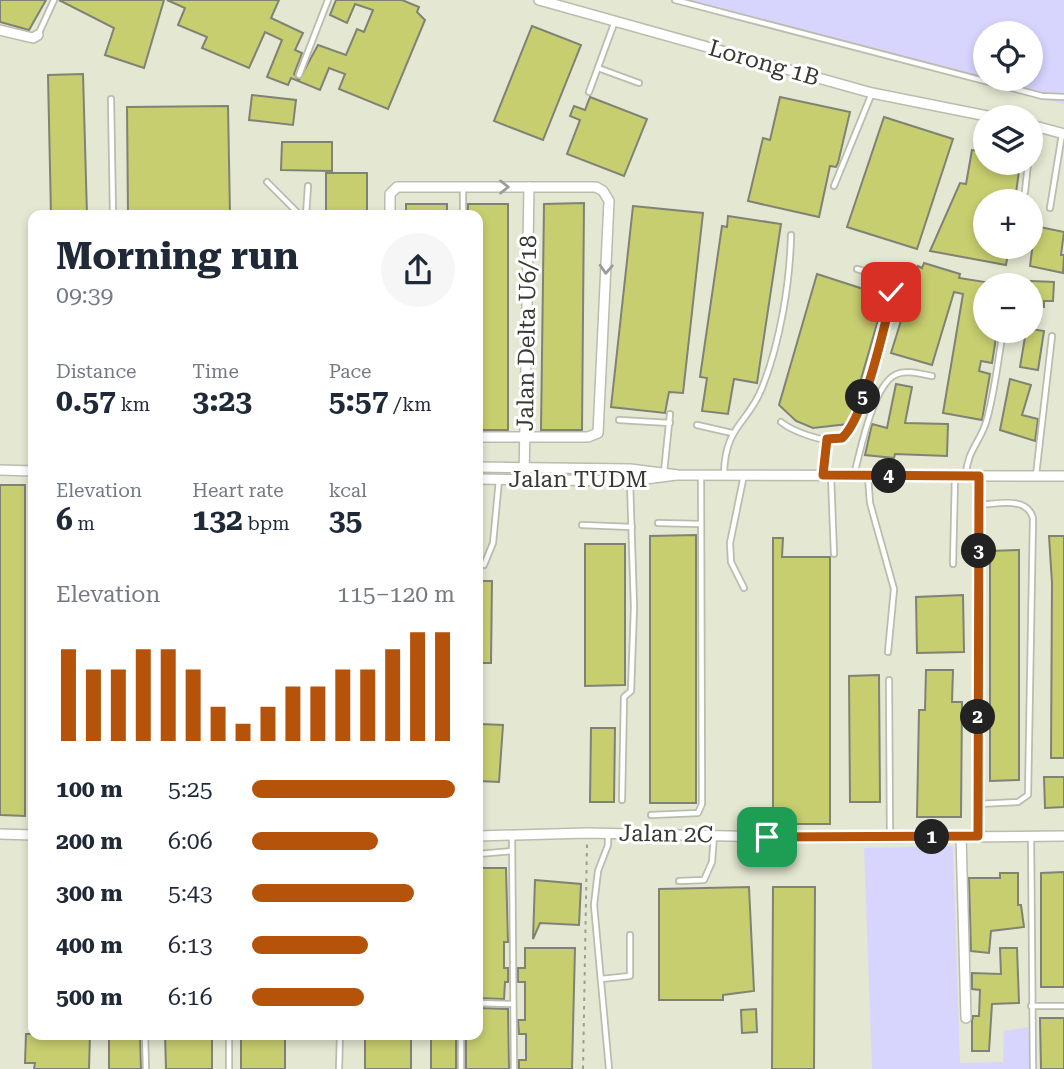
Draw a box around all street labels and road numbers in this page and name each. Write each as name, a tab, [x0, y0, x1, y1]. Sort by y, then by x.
street label: Lorong 1B	[706, 34, 822, 92]
street label: Jalan Delta U6/18	[512, 235, 542, 431]
street label: Jalan TUDM	[509, 466, 647, 493]
street label: Jalan 2C	[619, 820, 713, 848]

